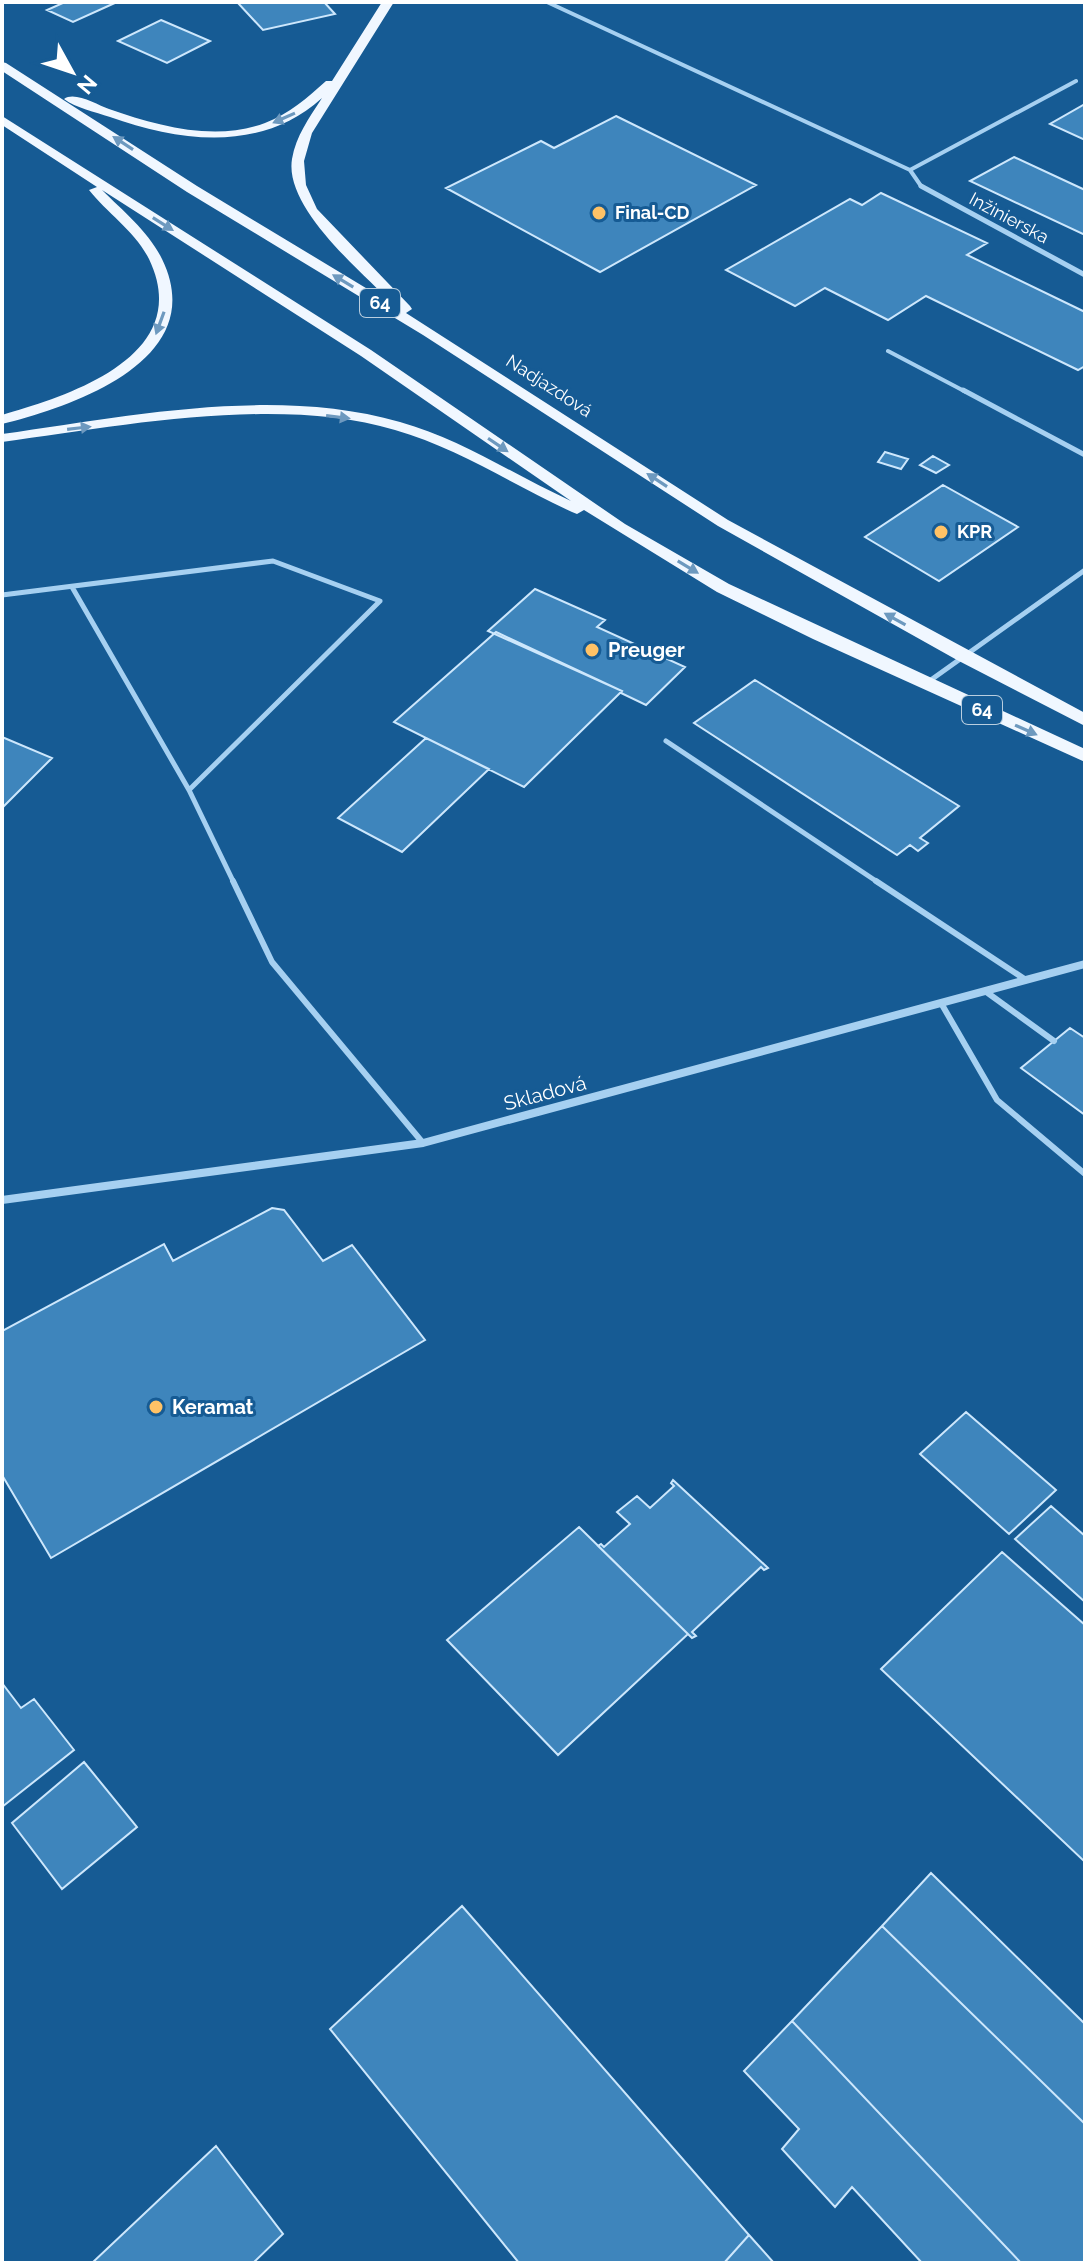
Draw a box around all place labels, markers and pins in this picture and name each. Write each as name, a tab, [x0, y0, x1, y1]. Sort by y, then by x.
place label: Final-CD	[615, 202, 690, 223]
marker: Final-CD	[590, 204, 608, 222]
place label: KPR	[957, 521, 992, 542]
marker: KPR	[932, 523, 950, 541]
place label: Preuger	[608, 638, 685, 662]
marker: Preuger	[583, 641, 601, 659]
place label: Keramat	[172, 1395, 254, 1419]
marker: Keramat	[147, 1398, 165, 1416]

